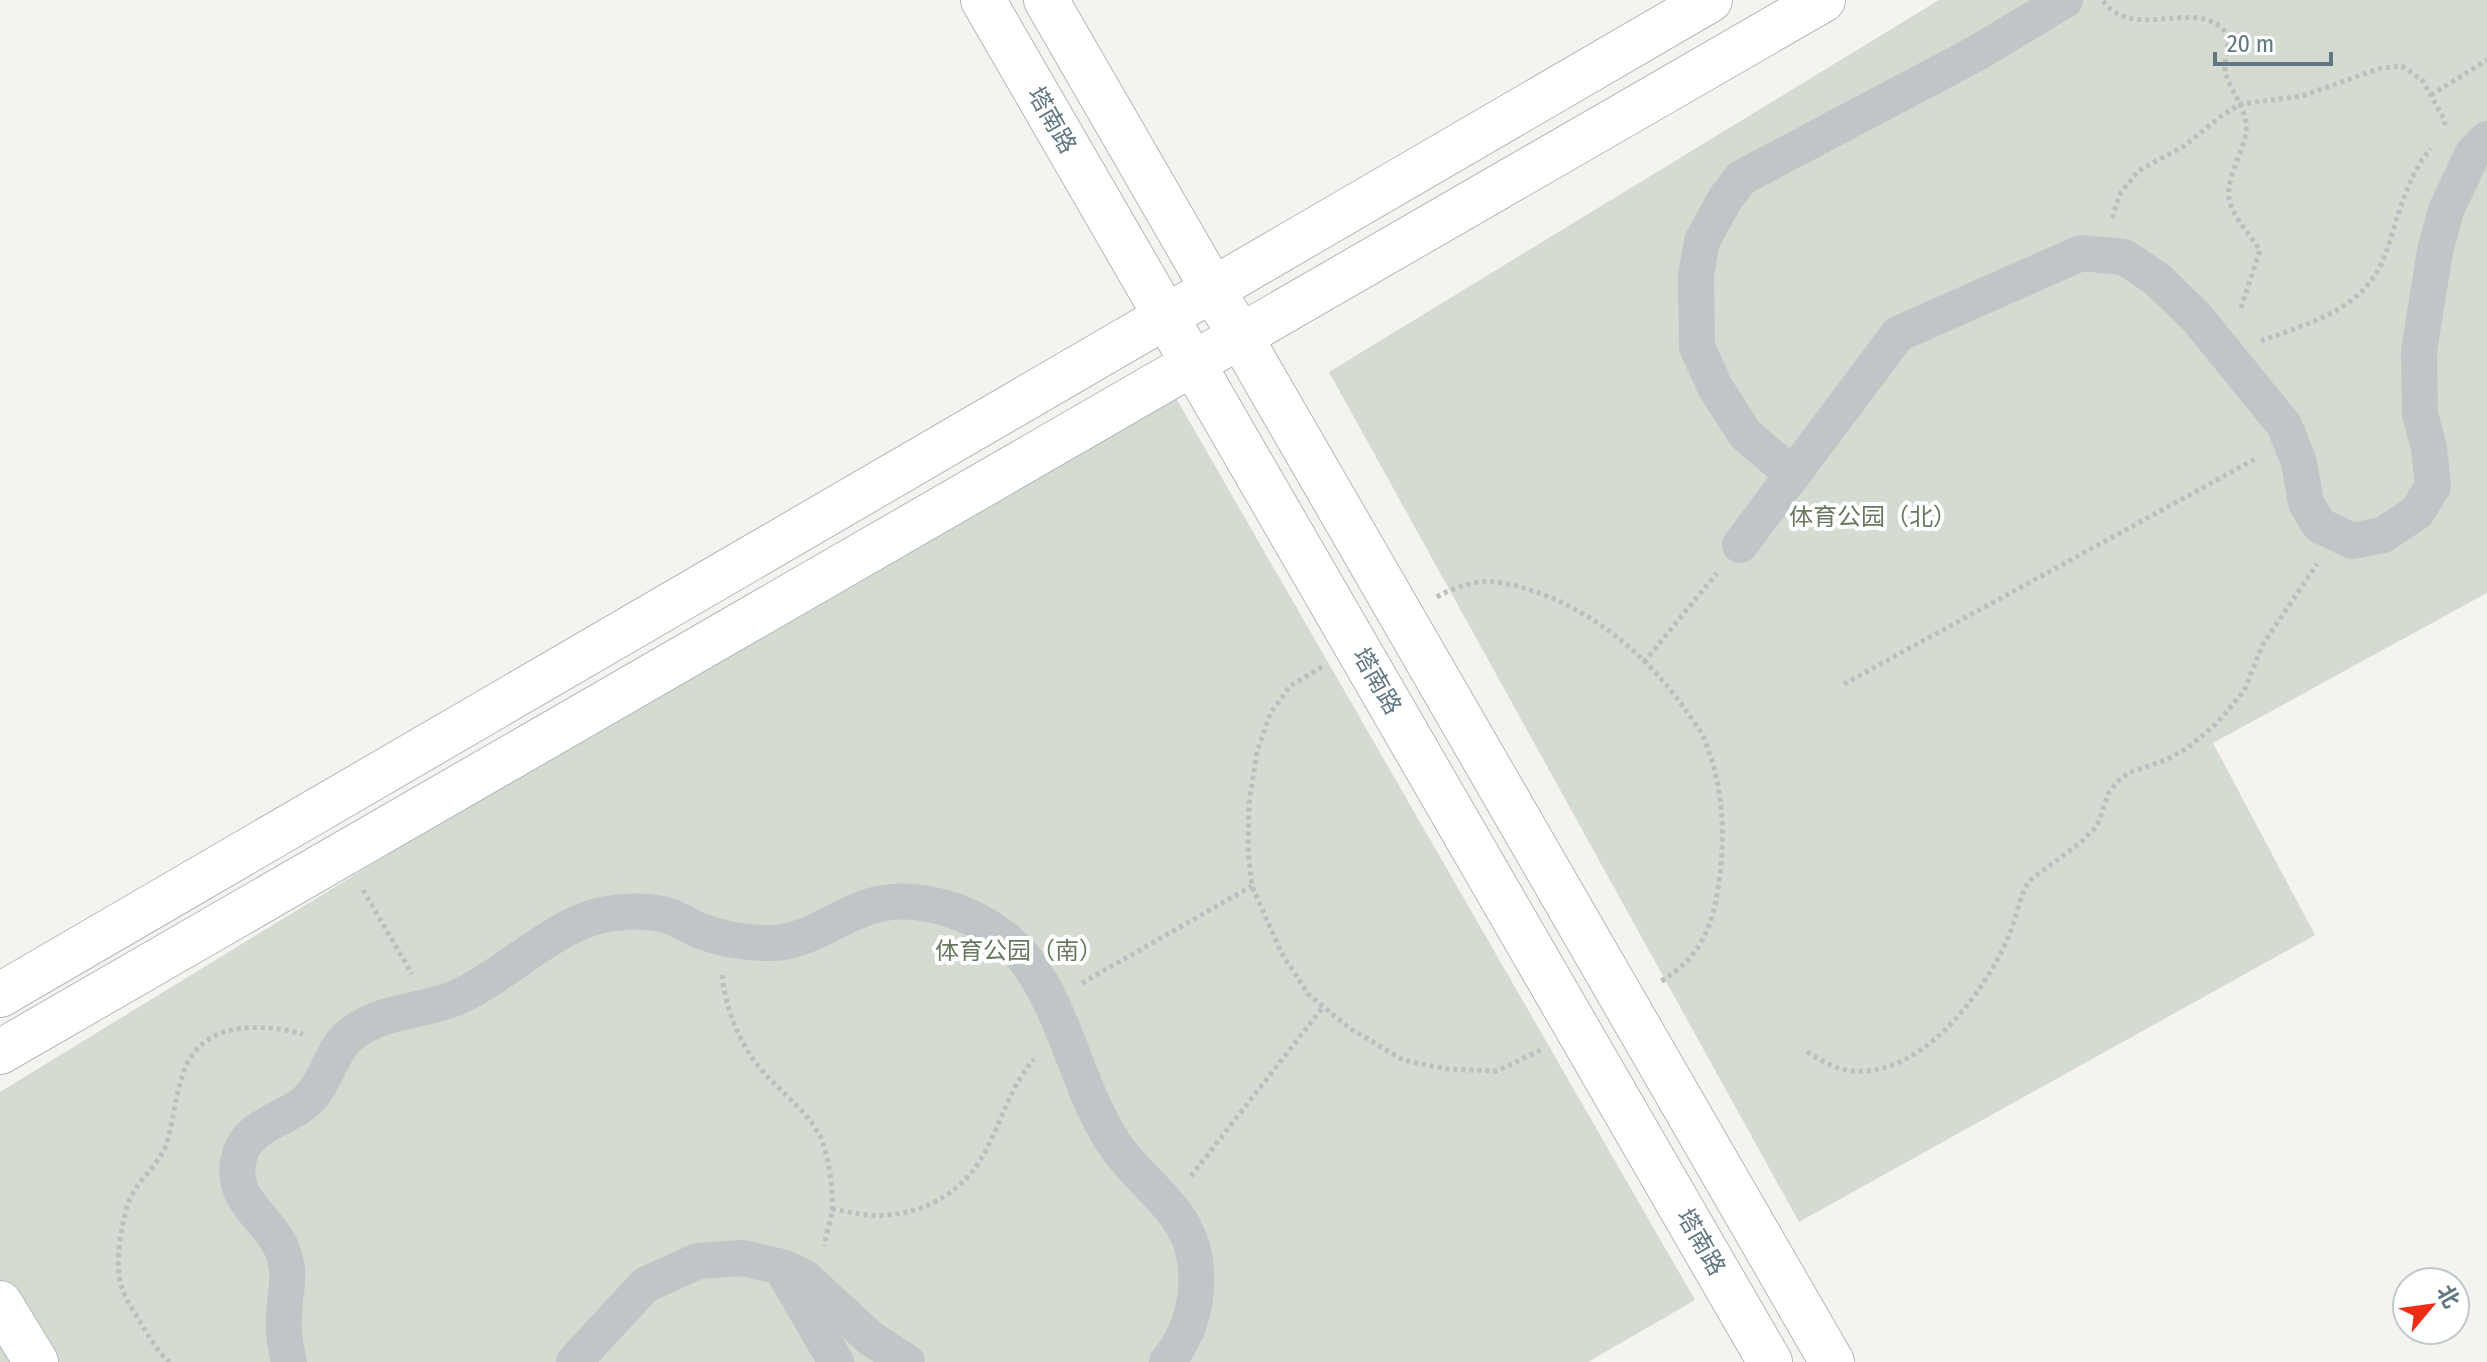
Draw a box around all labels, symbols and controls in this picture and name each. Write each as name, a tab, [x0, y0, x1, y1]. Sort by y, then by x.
scale bar	[2215, 16, 2331, 66]
text: 20 m	[2227, 30, 2274, 58]
street label: 塔南路	[1022, 82, 1082, 158]
park label: 体育公园（北）	[1789, 503, 1957, 531]
street label: 塔南路	[1347, 643, 1407, 719]
park label: 体育公园（南）	[935, 937, 1103, 965]
street label: 塔南路	[1671, 1204, 1731, 1280]
north arrow	[2391, 1266, 2471, 1346]
text: 北	[2431, 1280, 2465, 1313]

